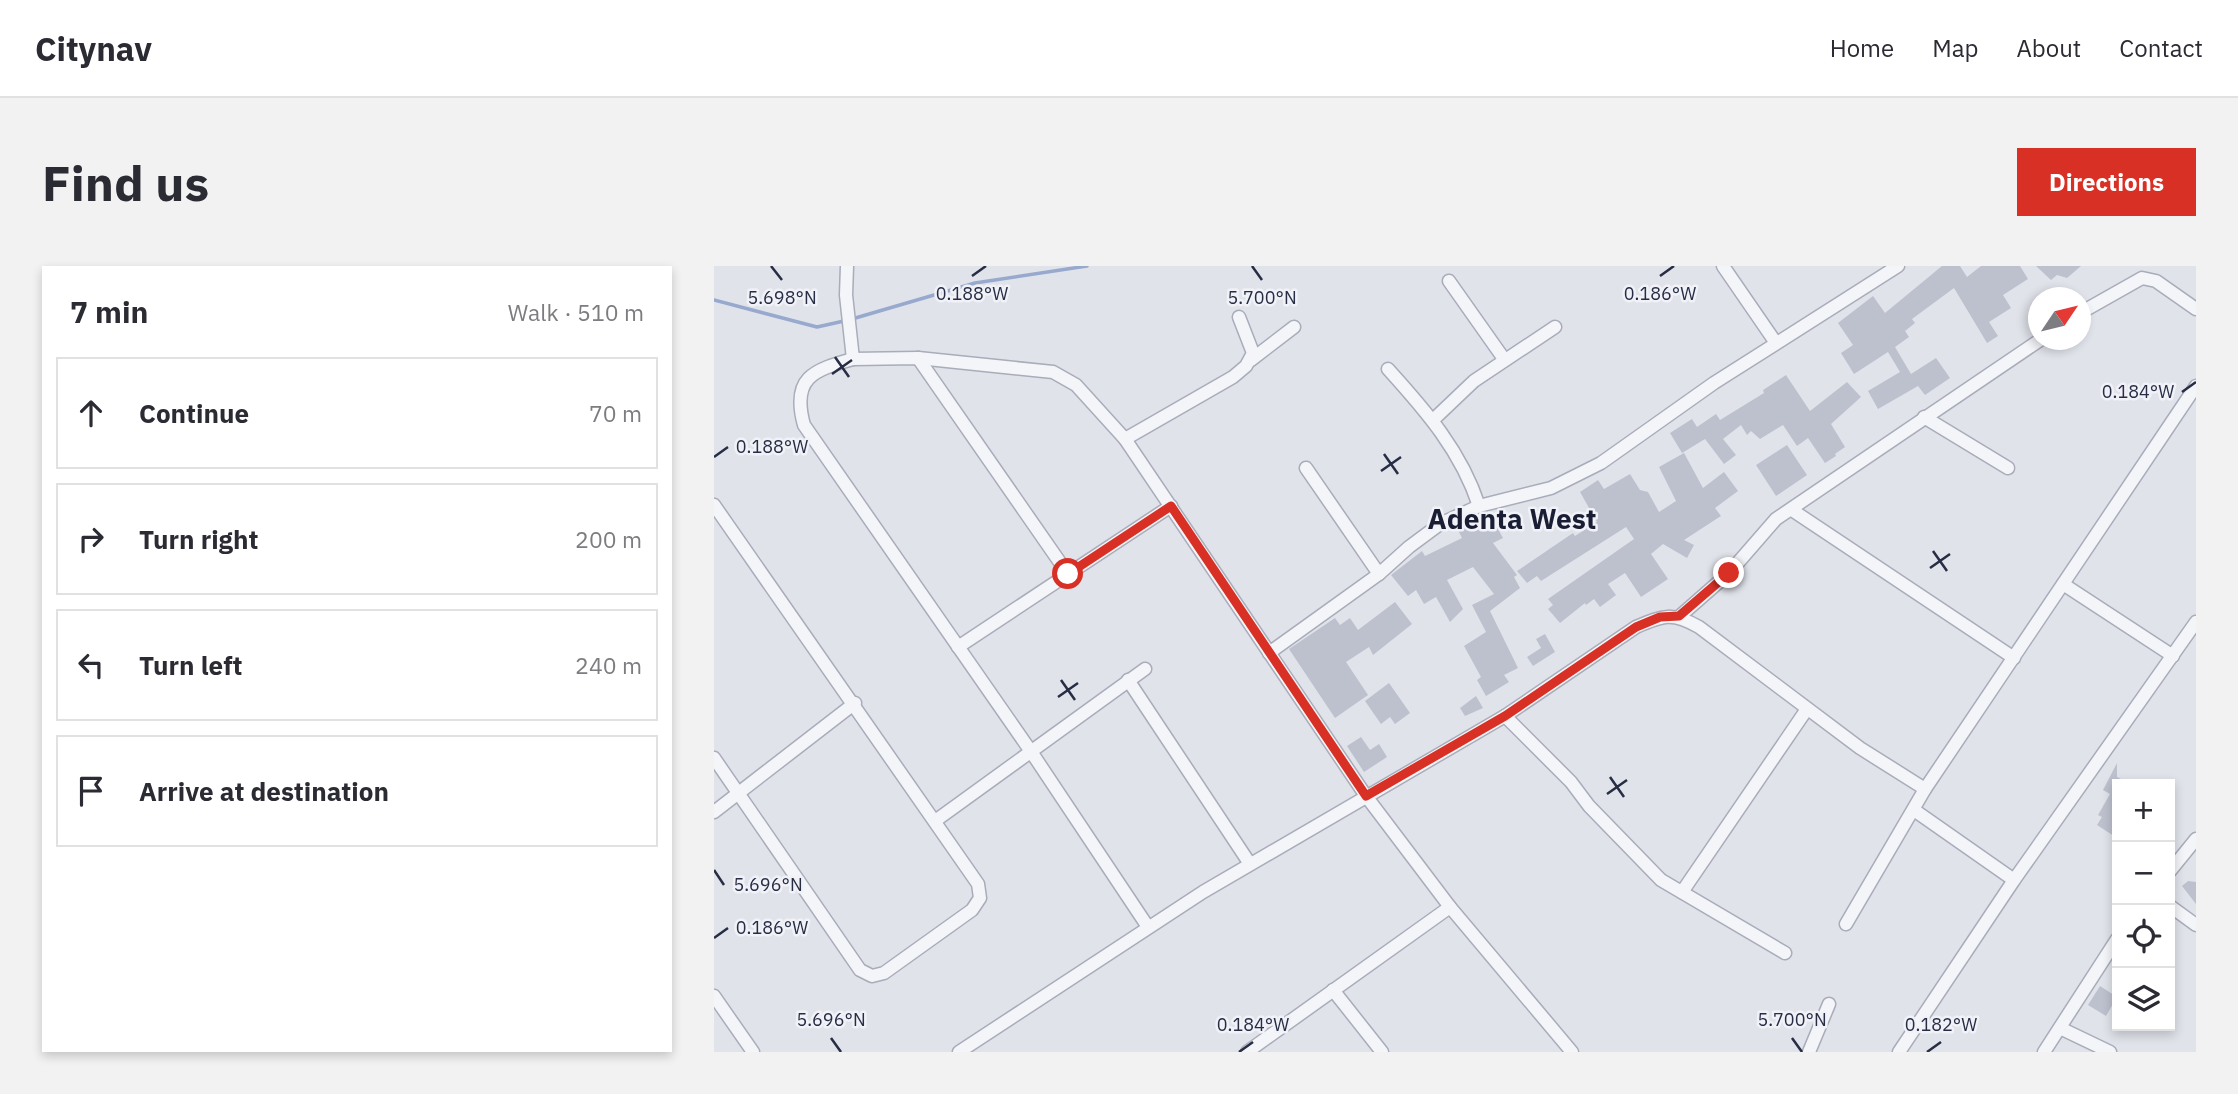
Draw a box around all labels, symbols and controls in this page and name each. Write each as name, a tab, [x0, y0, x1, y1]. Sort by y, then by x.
text: Citynav	[35, 27, 152, 70]
text: Home	[1830, 32, 1894, 64]
text: Map	[1932, 32, 1978, 64]
text: About	[2016, 32, 2081, 64]
text: Contact	[2119, 32, 2203, 64]
button: Directions	[2017, 148, 2196, 216]
text: Find us	[42, 151, 209, 214]
text: 0.188°W	[936, 282, 1008, 305]
text: 0.186°W	[1624, 282, 1696, 305]
text: 5.698°N	[747, 286, 817, 309]
text: 5.700°N	[1227, 286, 1297, 309]
north arrow	[2028, 287, 2091, 350]
text: 7 min	[70, 292, 148, 331]
text: Walk · 510 m	[508, 297, 644, 327]
text: 0.184°W	[2102, 380, 2174, 403]
icon: ahead	[72, 394, 110, 432]
text: Continue	[139, 396, 249, 430]
text: 70 m	[589, 398, 642, 428]
text: 0.188°W	[736, 435, 808, 458]
district label: Adenta West	[1428, 500, 1596, 537]
icon: right	[72, 520, 110, 558]
text: Turn right	[139, 522, 258, 556]
text: 200 m	[575, 524, 642, 554]
route end	[1713, 557, 1744, 588]
route start	[1052, 558, 1083, 589]
icon: left	[72, 646, 110, 684]
text: Turn left	[139, 648, 242, 682]
text: 240 m	[575, 650, 642, 680]
icon: arrive	[72, 772, 110, 810]
text: Arrive at destination	[139, 774, 389, 808]
map controls	[2112, 779, 2175, 1031]
button: +	[2112, 779, 2175, 842]
button: −	[2112, 842, 2175, 905]
text: 5.696°N	[733, 873, 803, 896]
button: locate	[2112, 905, 2175, 968]
text: 0.186°W	[736, 916, 808, 939]
button: layers	[2112, 968, 2175, 1031]
text: 5.696°N	[796, 1008, 866, 1031]
text: 5.700°N	[1757, 1008, 1827, 1031]
text: 0.184°W	[1217, 1013, 1289, 1036]
text: 0.182°W	[1905, 1013, 1977, 1036]

